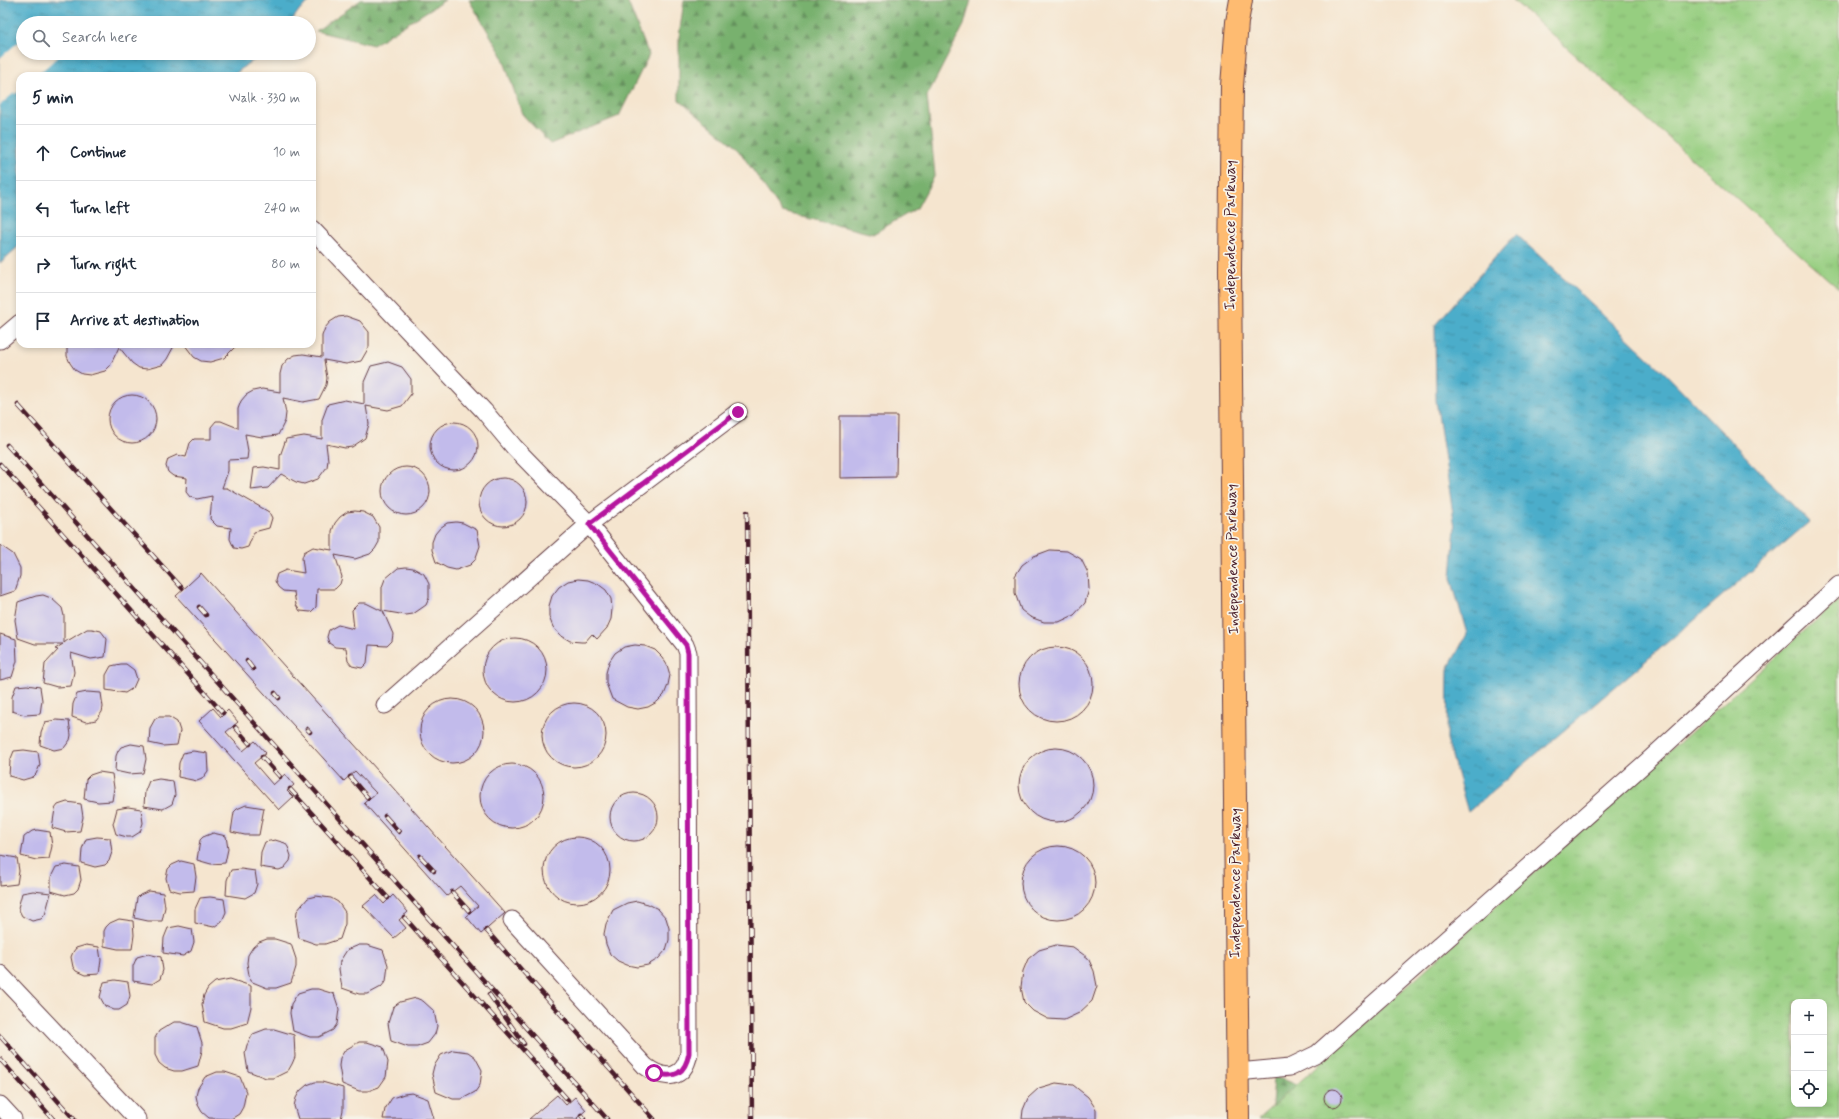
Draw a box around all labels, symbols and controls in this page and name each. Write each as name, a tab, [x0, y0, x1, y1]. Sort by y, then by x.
search box	[16, 16, 316, 60]
icon: search	[30, 27, 52, 49]
text: Search here	[62, 28, 138, 48]
text: 5 min	[32, 87, 74, 109]
text: Walk · 330 m	[229, 90, 300, 107]
icon: ahead	[32, 142, 54, 164]
text: Continue	[70, 143, 126, 163]
text: 10 m	[273, 144, 300, 161]
street label: Independence Parkway	[1221, 160, 1241, 310]
icon: left	[32, 198, 54, 220]
text: Turn left	[70, 199, 130, 219]
text: 240 m	[264, 200, 300, 217]
icon: right	[32, 254, 54, 276]
text: Turn right	[70, 255, 137, 275]
text: 80 m	[271, 256, 300, 273]
icon: arrive	[32, 310, 54, 332]
text: Arrive at destination	[70, 311, 199, 331]
route end	[729, 403, 747, 421]
street label: Independence Parkway	[1222, 484, 1244, 634]
street label: Independence Parkway	[1226, 808, 1246, 958]
map controls	[1791, 999, 1827, 1107]
button: +	[1791, 999, 1827, 1035]
button: −	[1791, 1035, 1827, 1071]
route start	[645, 1064, 663, 1082]
button: locate	[1791, 1071, 1827, 1107]

